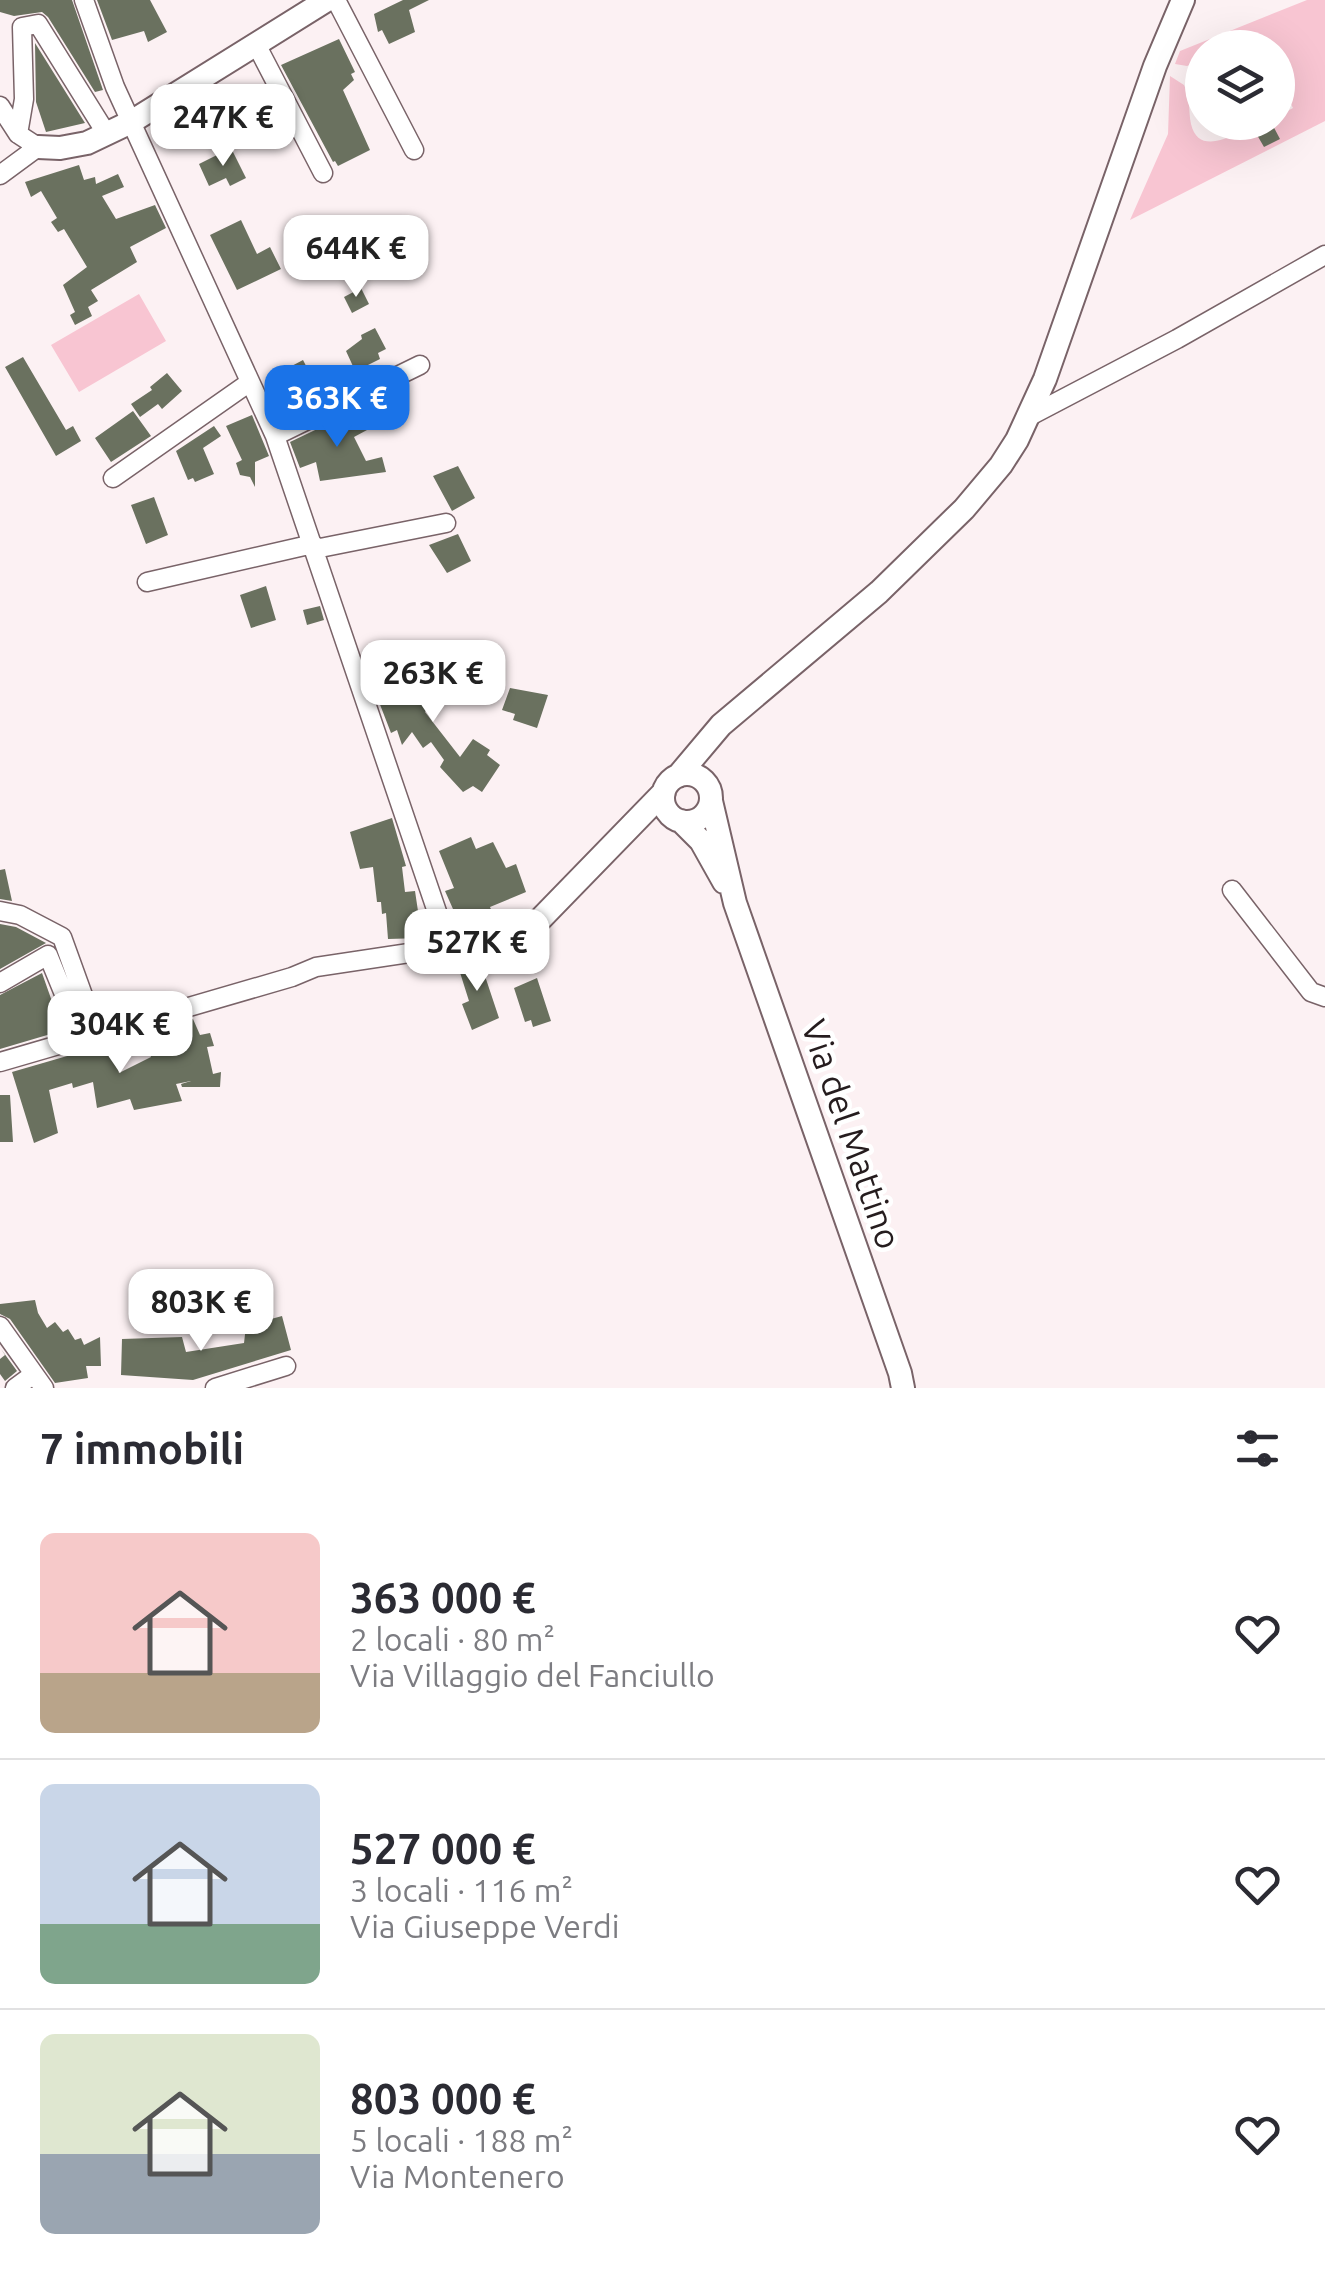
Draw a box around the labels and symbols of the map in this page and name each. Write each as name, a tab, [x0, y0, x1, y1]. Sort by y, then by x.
pin: 247K €	[142, 84, 304, 169]
pin: 644K €	[275, 215, 437, 300]
pin: 363K €	[256, 365, 418, 450]
pin: 263K €	[352, 640, 514, 725]
pin: 527K €	[396, 909, 558, 994]
pin: 304K €	[39, 991, 201, 1076]
street label: Via del Mattino	[794, 1014, 910, 1254]
pin: 803K €	[120, 1269, 282, 1354]

